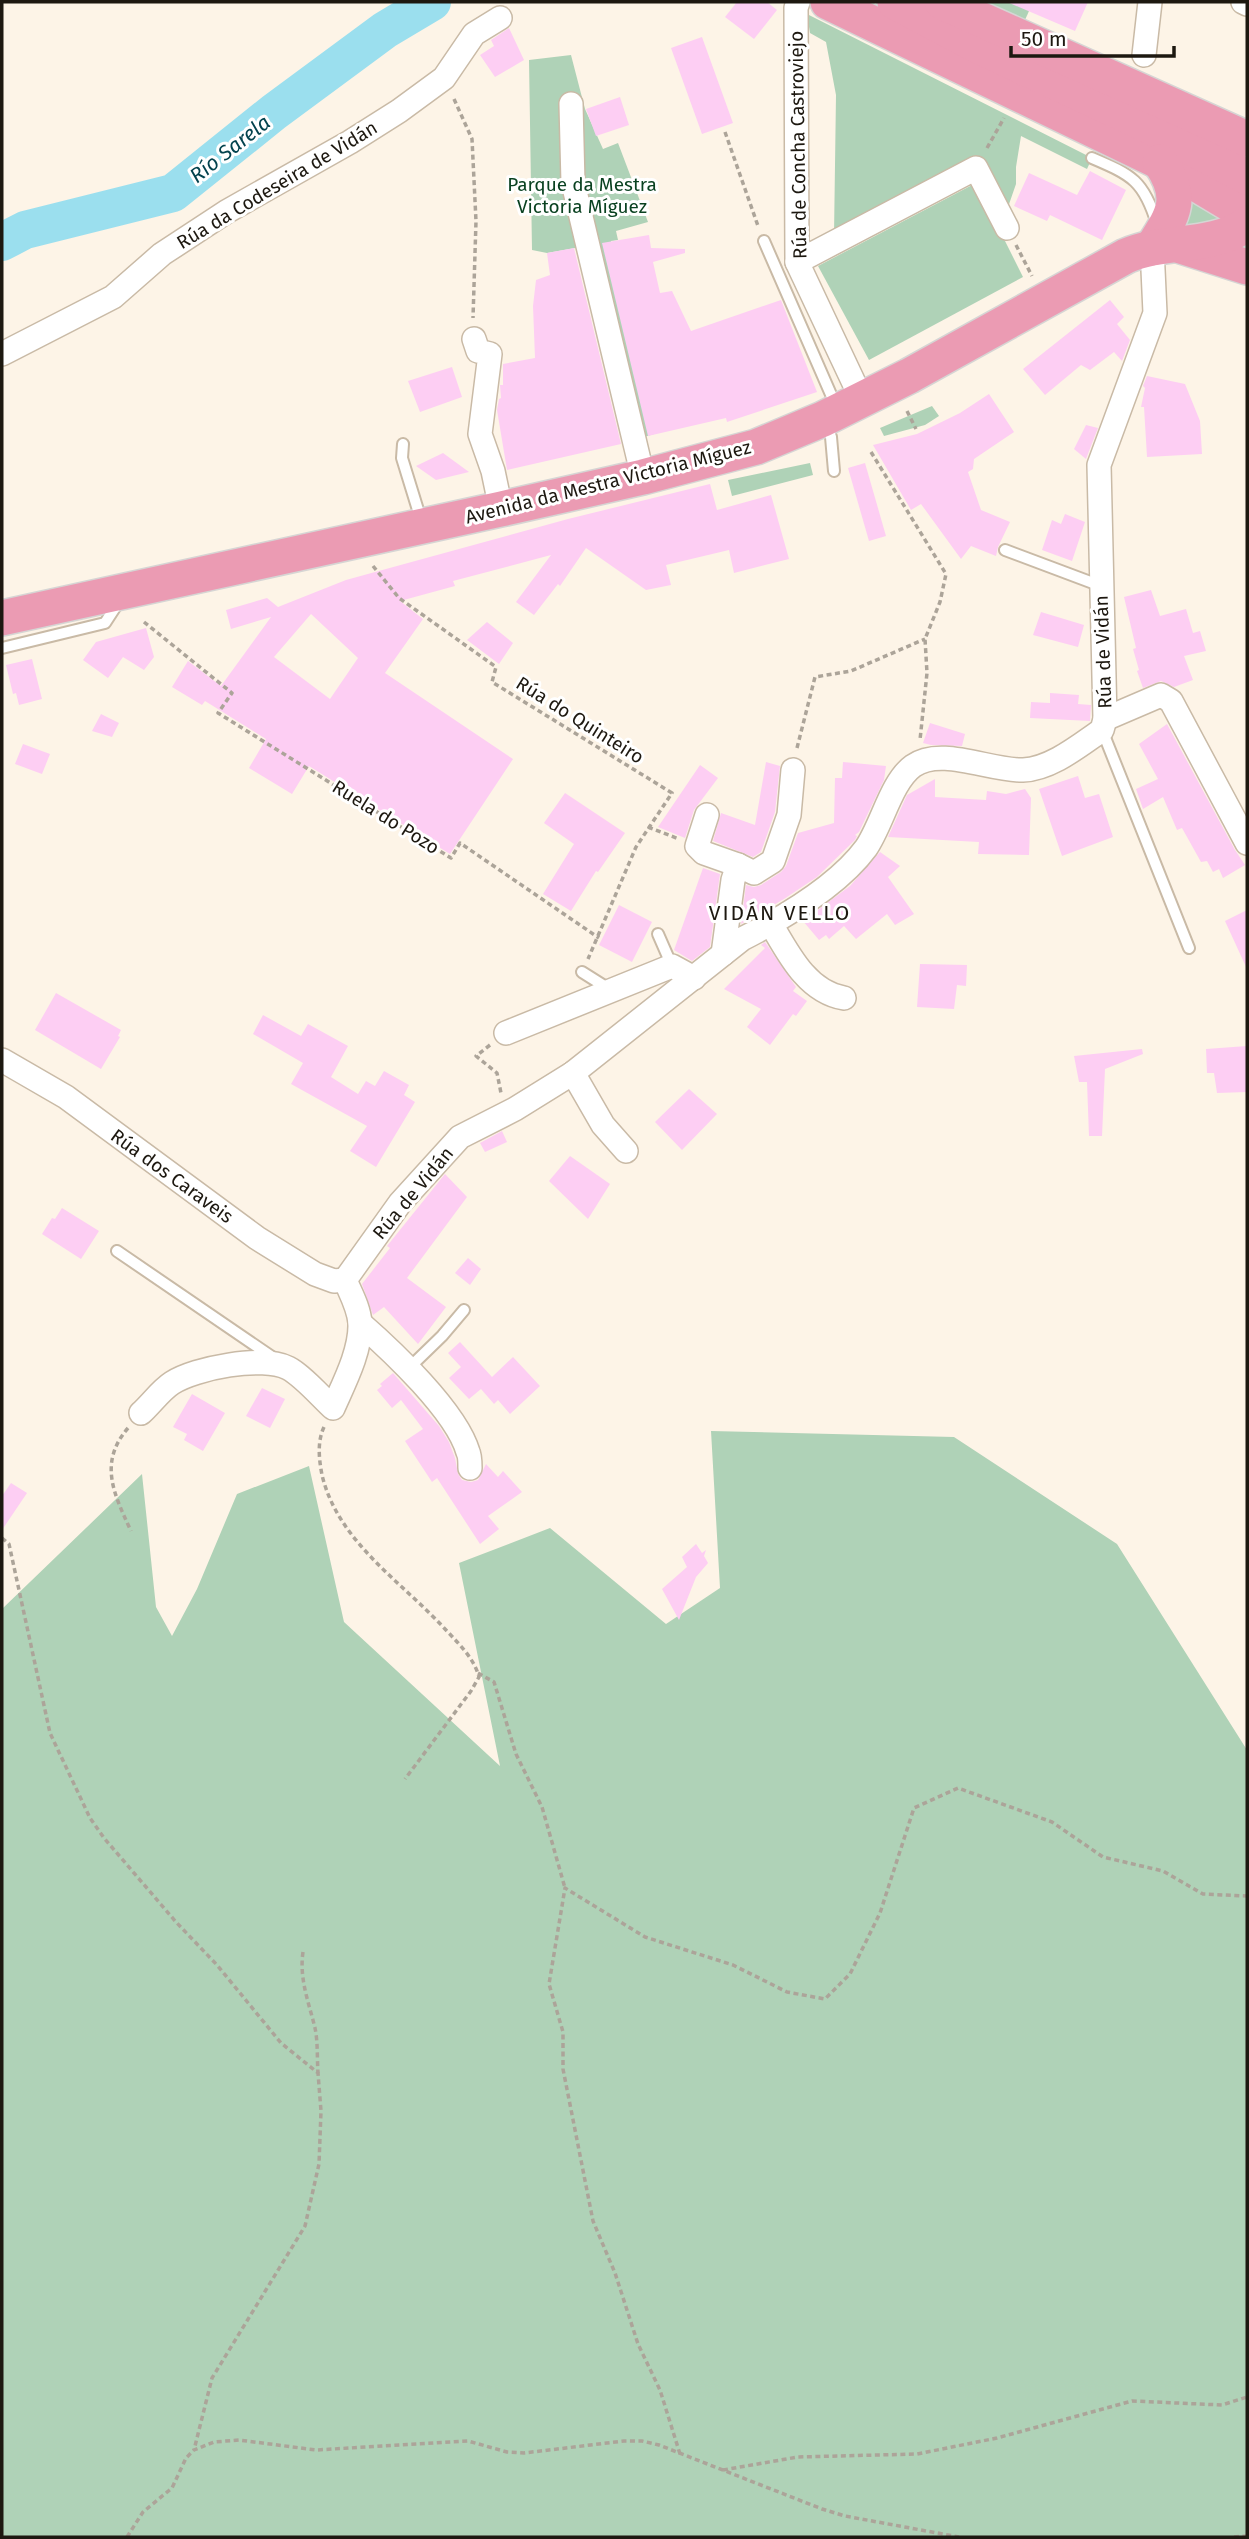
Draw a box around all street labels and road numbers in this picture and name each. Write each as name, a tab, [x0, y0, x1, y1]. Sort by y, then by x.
street label: Rúa de Concha Castroviejo	[785, 31, 811, 259]
street label: Rúa da Codeseira de Vidán	[173, 116, 381, 254]
street label: Avenida da Mestra Victoria Míguez	[463, 435, 753, 529]
street label: Rúa de Vidán	[1090, 595, 1116, 709]
street label: Rúa do Quinteiro	[512, 671, 648, 769]
street label: Ruela do Pozo	[328, 775, 444, 859]
street label: Rúa dos Caraveis	[106, 1124, 238, 1228]
street label: Rúa de Vidán	[368, 1142, 458, 1244]

